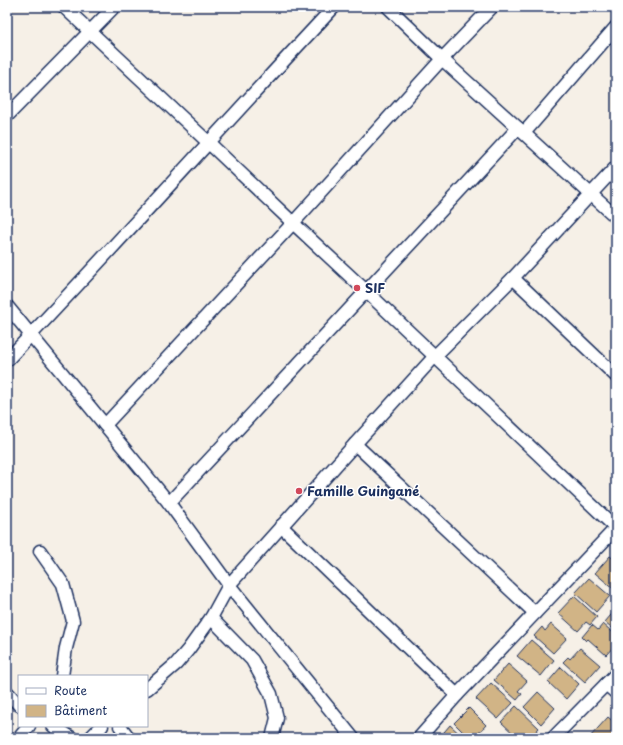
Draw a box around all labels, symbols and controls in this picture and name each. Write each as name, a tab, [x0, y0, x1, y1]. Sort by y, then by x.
place label: SIF	[365, 278, 385, 297]
marker: SIF	[352, 283, 362, 293]
place label: Famille Guingané	[307, 481, 419, 500]
marker: Famille Guingané	[294, 486, 304, 496]
legend	[18, 675, 148, 727]
text: Route	[54, 681, 87, 699]
text: Bâtiment	[54, 701, 107, 719]

